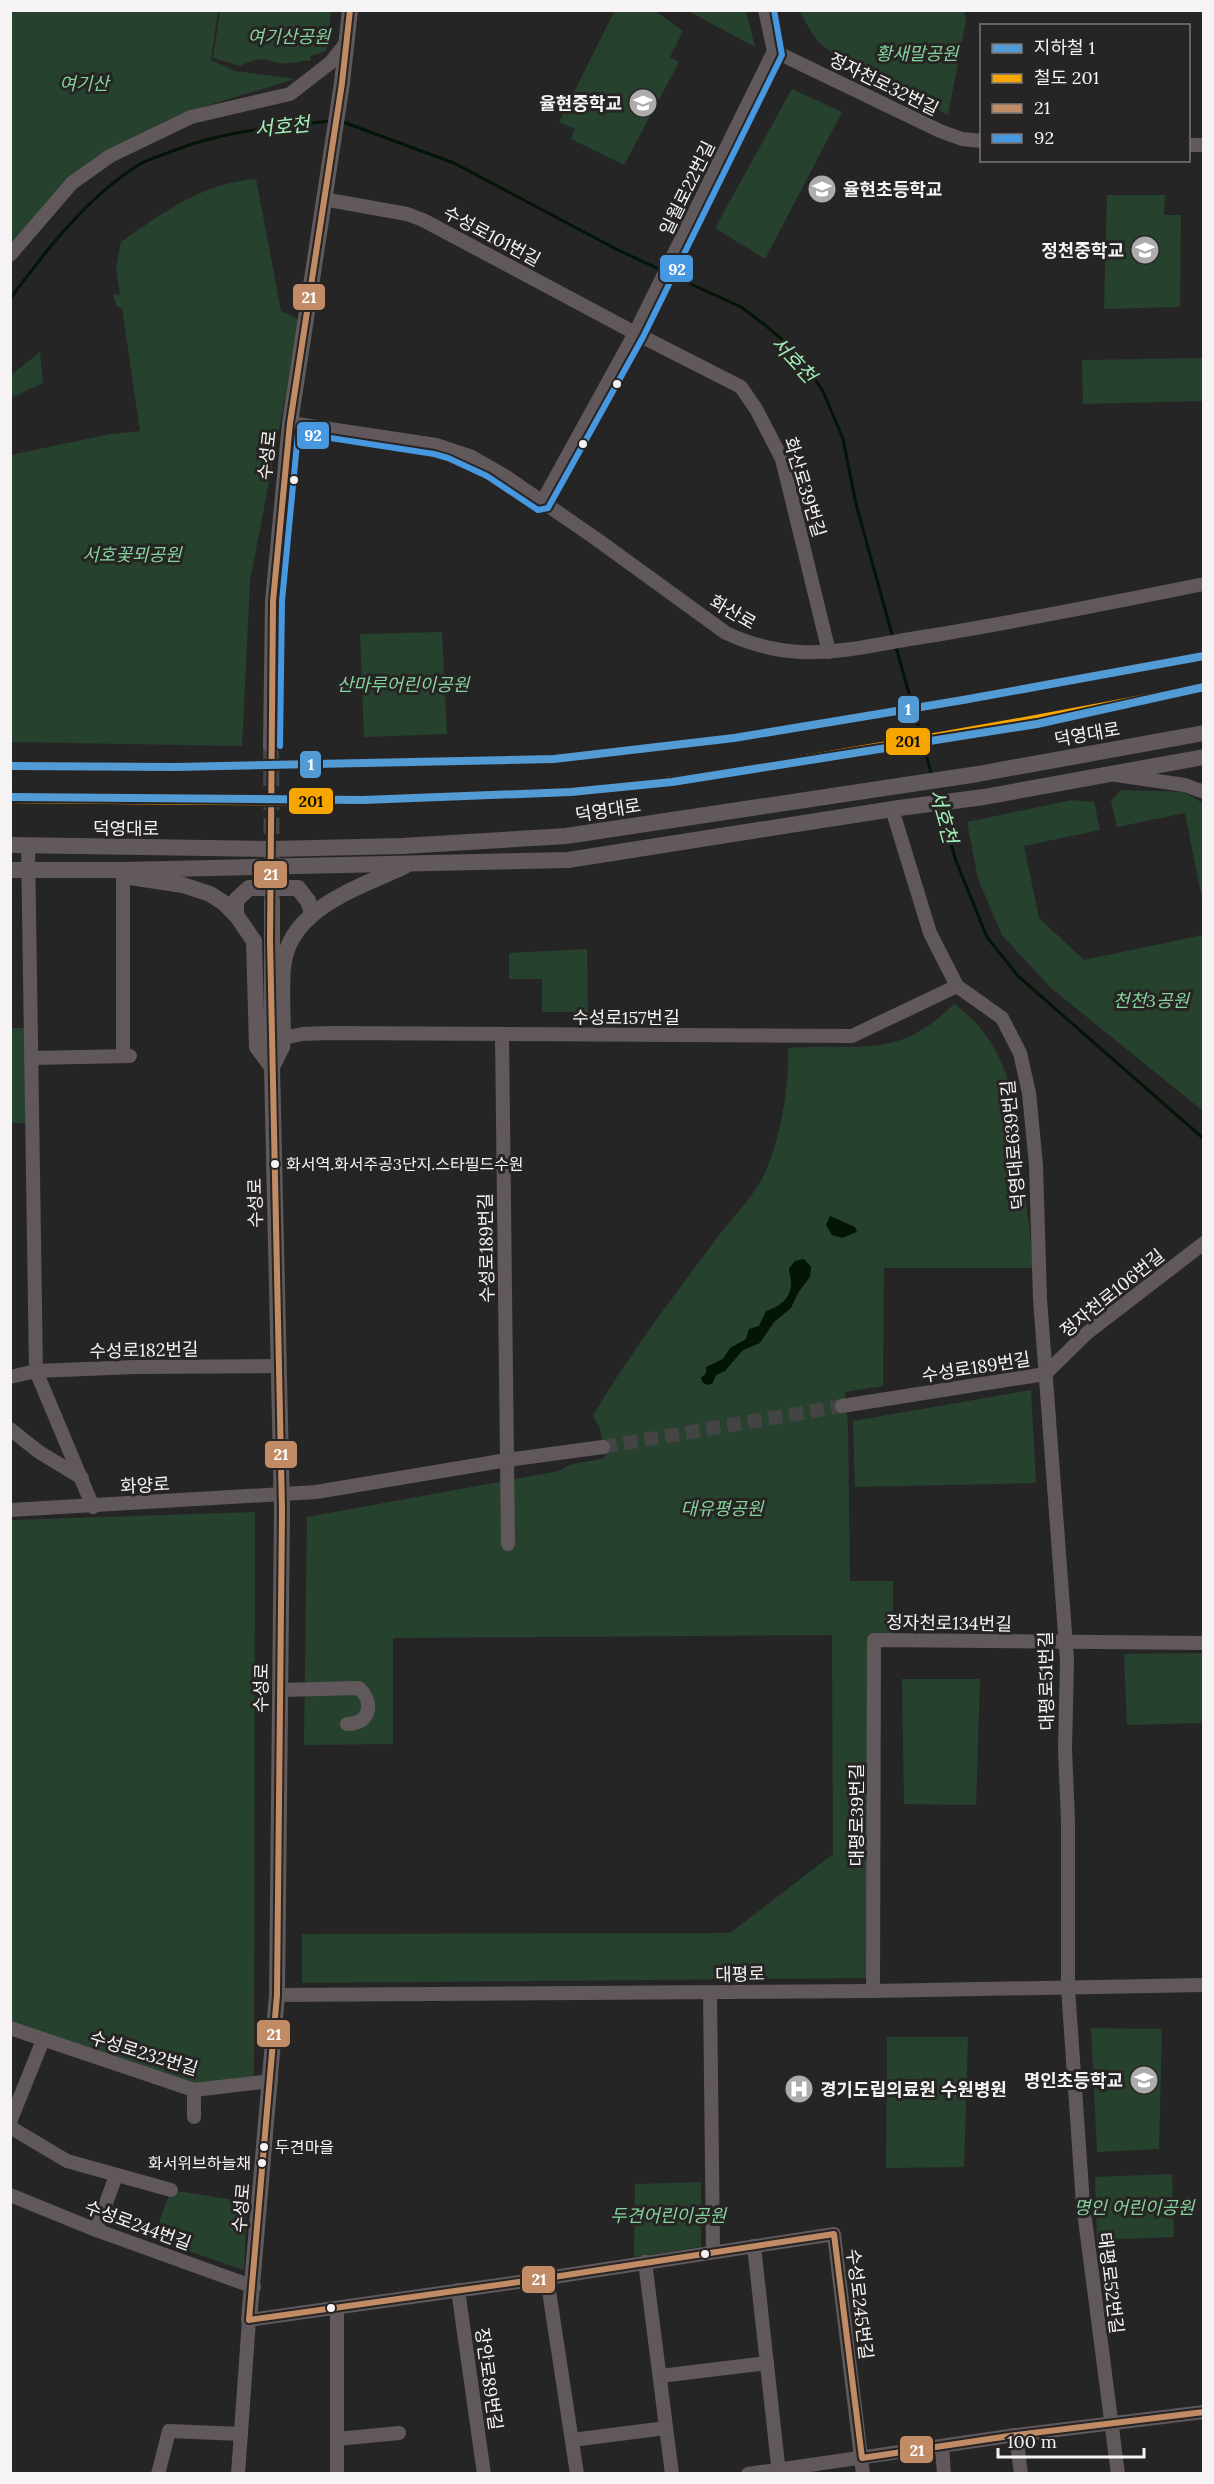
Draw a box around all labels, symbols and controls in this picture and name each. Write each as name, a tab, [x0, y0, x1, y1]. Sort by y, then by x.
legend	[980, 24, 1190, 162]
park label: 여기산공원	[248, 25, 332, 48]
text: 지하철 1	[1034, 36, 1095, 59]
park label: 황새말공원	[876, 42, 960, 65]
street label: 정자천로32번길	[825, 48, 943, 120]
text: 철도 201	[1034, 66, 1099, 89]
park label: 여기산	[59, 72, 111, 95]
school or university icon: 율현중학교	[627, 87, 659, 119]
place label: 율현중학교	[539, 92, 622, 115]
text: 21	[1034, 96, 1050, 119]
water label: 서호천	[253, 110, 313, 141]
text: 92	[1034, 126, 1054, 149]
street label: 일월로22번길	[654, 137, 720, 239]
school or university icon: 율현초등학교	[806, 173, 838, 205]
place label: 율현초등학교	[843, 178, 942, 201]
street label: 수성로101번길	[439, 201, 545, 271]
school or university icon: 정천중학교	[1129, 234, 1161, 266]
place label: 정천중학교	[1041, 239, 1124, 262]
line badge: 92	[659, 254, 694, 283]
text: 92	[668, 259, 686, 279]
line badge: 21	[292, 283, 326, 311]
text: 21	[301, 287, 317, 307]
water label: 서호천	[766, 330, 824, 390]
unlabelled marker	[611, 378, 623, 390]
line badge: 92	[296, 421, 330, 450]
text: 92	[304, 425, 322, 445]
street label: 수성로	[253, 429, 281, 481]
street label: 화산로39번길	[779, 434, 831, 540]
unlabelled marker	[577, 438, 589, 450]
unlabelled marker	[288, 474, 300, 486]
park label: 서호꽃뫼공원	[82, 543, 183, 566]
street label: 화산로	[706, 590, 760, 634]
park label: 산마루어린이공원	[337, 673, 471, 696]
line badge: 1	[897, 695, 920, 724]
text: 1	[905, 699, 911, 719]
street label: 덕영대로	[1052, 717, 1122, 751]
line badge: 201	[885, 727, 931, 756]
text: 201	[895, 731, 921, 751]
line badge: 1	[299, 750, 322, 779]
text: 1	[308, 754, 314, 774]
water label: 서호천	[924, 786, 964, 848]
line badge: 201	[288, 787, 334, 815]
text: 201	[298, 791, 324, 811]
street label: 덕영대로	[573, 793, 643, 827]
street label: 덕영대로	[93, 817, 159, 840]
line badge: 21	[253, 860, 288, 889]
text: 21	[263, 864, 279, 884]
park label: 천천3공원	[1113, 989, 1190, 1012]
street label: 수성로157번길	[572, 1006, 680, 1029]
street label: 덕영대로639번길	[996, 1079, 1030, 1211]
place label: 화서역.화서주공3단지.스타필드수원	[286, 1154, 524, 1174]
marker: 화서역.화서주공3단지.스타필드수원	[269, 1158, 281, 1170]
street label: 수성로	[243, 1178, 267, 1228]
street label: 수성로189번길	[474, 1193, 498, 1303]
street label: 정자천로106번길	[1055, 1244, 1169, 1342]
street label: 수성로182번길	[89, 1338, 199, 1362]
street label: 수성로189번길	[920, 1347, 1032, 1387]
line badge: 21	[264, 1440, 298, 1469]
text: 21	[273, 1444, 289, 1464]
street label: 화양로	[120, 1472, 170, 1498]
park label: 대유평공원	[681, 1497, 765, 1520]
street label: 정자천로134번길	[886, 1610, 1012, 1636]
street label: 대평로51번길	[1034, 1631, 1058, 1731]
street label: 수성로	[249, 1663, 273, 1713]
street label: 대평로39번길	[845, 1763, 868, 1867]
street label: 대평로	[715, 1962, 765, 1986]
line badge: 21	[256, 2019, 291, 2048]
text: 21	[266, 2024, 282, 2044]
street label: 수성로232번길	[87, 2026, 201, 2080]
school or university icon: 명인초등학교	[1128, 2064, 1160, 2096]
place label: 명인초등학교	[1024, 2069, 1123, 2092]
hospital icon: 경기도립의료원 수원병원	[783, 2073, 815, 2105]
place label: 경기도립의료원 수원병원	[820, 2078, 1007, 2101]
place label: 두견마을	[275, 2137, 334, 2157]
marker: 두견마을	[258, 2141, 270, 2153]
place label: 화서위브하늘채	[148, 2153, 251, 2173]
marker: 화서위브하늘채	[256, 2157, 268, 2169]
street label: 수성로	[227, 2182, 255, 2234]
street label: 수성로244번길	[82, 2195, 194, 2255]
park label: 명인 어린이공원	[1074, 2196, 1196, 2219]
park label: 두견어린이공원	[610, 2204, 727, 2227]
street label: 태평로52번길	[1093, 2231, 1129, 2335]
street label: 수성로245번길	[842, 2247, 878, 2361]
unlabelled marker	[699, 2248, 711, 2260]
line badge: 21	[521, 2265, 556, 2294]
text: 21	[531, 2269, 547, 2289]
unlabelled marker	[325, 2302, 337, 2314]
street label: 장안로89번길	[470, 2326, 508, 2432]
scale bar	[998, 2421, 1144, 2459]
text: 100 m	[1007, 2430, 1057, 2453]
line badge: 21	[899, 2435, 934, 2464]
text: 21	[909, 2440, 925, 2460]

